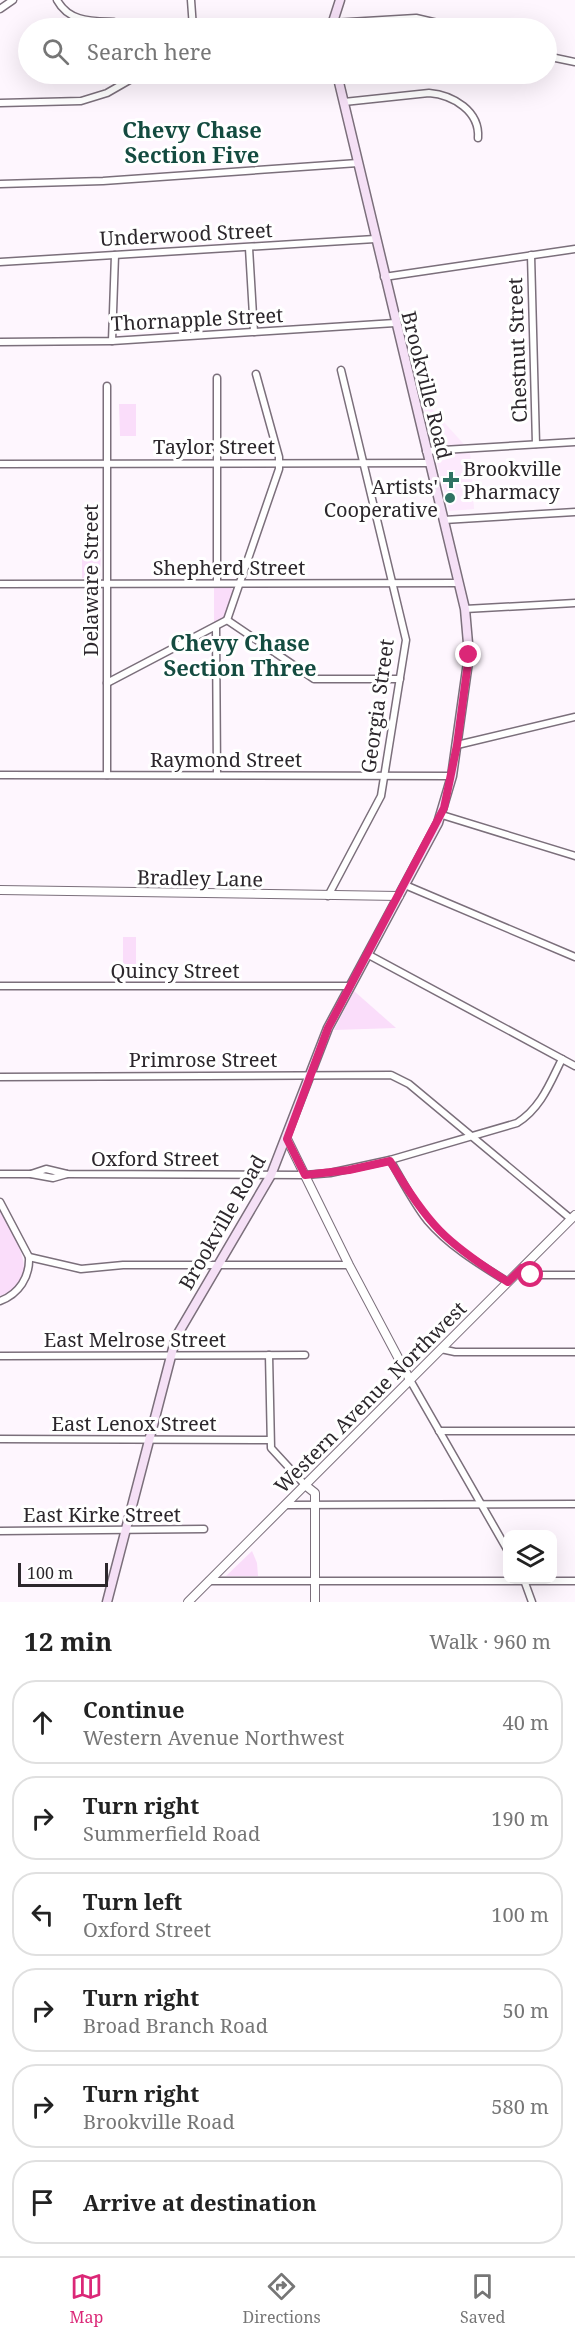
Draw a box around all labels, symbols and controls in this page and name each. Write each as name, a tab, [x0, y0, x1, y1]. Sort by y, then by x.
search box	[18, 18, 557, 84]
icon: search	[39, 35, 72, 68]
text: Search here	[87, 36, 212, 66]
district label: Chevy Chase Section Five	[122, 114, 262, 169]
street label: Underwood Street	[99, 216, 273, 252]
street label: Chestnut Street	[501, 277, 533, 423]
street label: Thornapple Street	[110, 301, 284, 337]
street label: Brookville Road	[396, 308, 458, 462]
street label: Taylor Street	[153, 433, 275, 460]
place label: Brookville Pharmacy	[463, 455, 561, 505]
place label: Artists' Cooperative	[324, 473, 438, 523]
marker: Brookville Pharmacy	[444, 473, 458, 487]
marker: Artists' Cooperative	[443, 491, 457, 505]
street label: Delaware Street	[77, 504, 104, 656]
street label: Shepherd Street	[153, 554, 305, 581]
district label: Chevy Chase Section Three	[163, 627, 317, 682]
street label: Georgia Street	[354, 637, 400, 775]
route end	[455, 641, 481, 667]
street label: Raymond Street	[150, 746, 302, 773]
street label: Bradley Lane	[137, 863, 263, 893]
street label: Quincy Street	[111, 957, 239, 984]
street label: Primrose Street	[129, 1046, 277, 1073]
street label: Oxford Street	[91, 1145, 219, 1172]
street label: Brookville Road	[172, 1150, 272, 1294]
route start	[517, 1261, 543, 1287]
street label: Western Avenue Northwest	[268, 1295, 472, 1499]
street label: East Melrose Street	[44, 1326, 226, 1353]
street label: East Lenox Street	[51, 1410, 217, 1437]
street label: East Kirke Street	[23, 1501, 181, 1528]
map controls	[503, 1530, 557, 1584]
button: layers	[503, 1530, 557, 1584]
scale bar	[18, 1560, 108, 1588]
text: 100 m	[27, 1562, 73, 1584]
text: 12 min	[24, 1623, 112, 1659]
text: Walk · 960 m	[429, 1628, 551, 1655]
text: Continue	[83, 1694, 185, 1724]
icon: ahead	[26, 1706, 59, 1739]
text: 40 m	[503, 1709, 549, 1736]
text: Western Avenue Northwest	[83, 1724, 344, 1751]
text: Turn right	[83, 1790, 199, 1820]
icon: right	[26, 1802, 59, 1835]
text: 190 m	[491, 1805, 549, 1832]
text: Summerfield Road	[83, 1820, 260, 1847]
text: Turn left	[83, 1886, 182, 1916]
icon: left	[26, 1898, 59, 1931]
text: 100 m	[491, 1901, 549, 1928]
text: Oxford Street	[83, 1916, 211, 1943]
text: Turn right	[83, 1982, 199, 2012]
icon: right	[26, 1994, 59, 2027]
text: 50 m	[503, 1997, 549, 2024]
text: Broad Branch Road	[83, 2012, 268, 2039]
text: Turn right	[83, 2078, 199, 2108]
icon: right	[26, 2090, 59, 2123]
text: 580 m	[491, 2093, 549, 2120]
text: Brookville Road	[83, 2108, 235, 2135]
icon: arrive	[26, 2186, 59, 2219]
text: Arrive at destination	[83, 2187, 317, 2217]
tab: Map	[70, 2270, 103, 2328]
tab: Directions	[243, 2270, 321, 2328]
tab: Saved	[460, 2270, 505, 2328]

